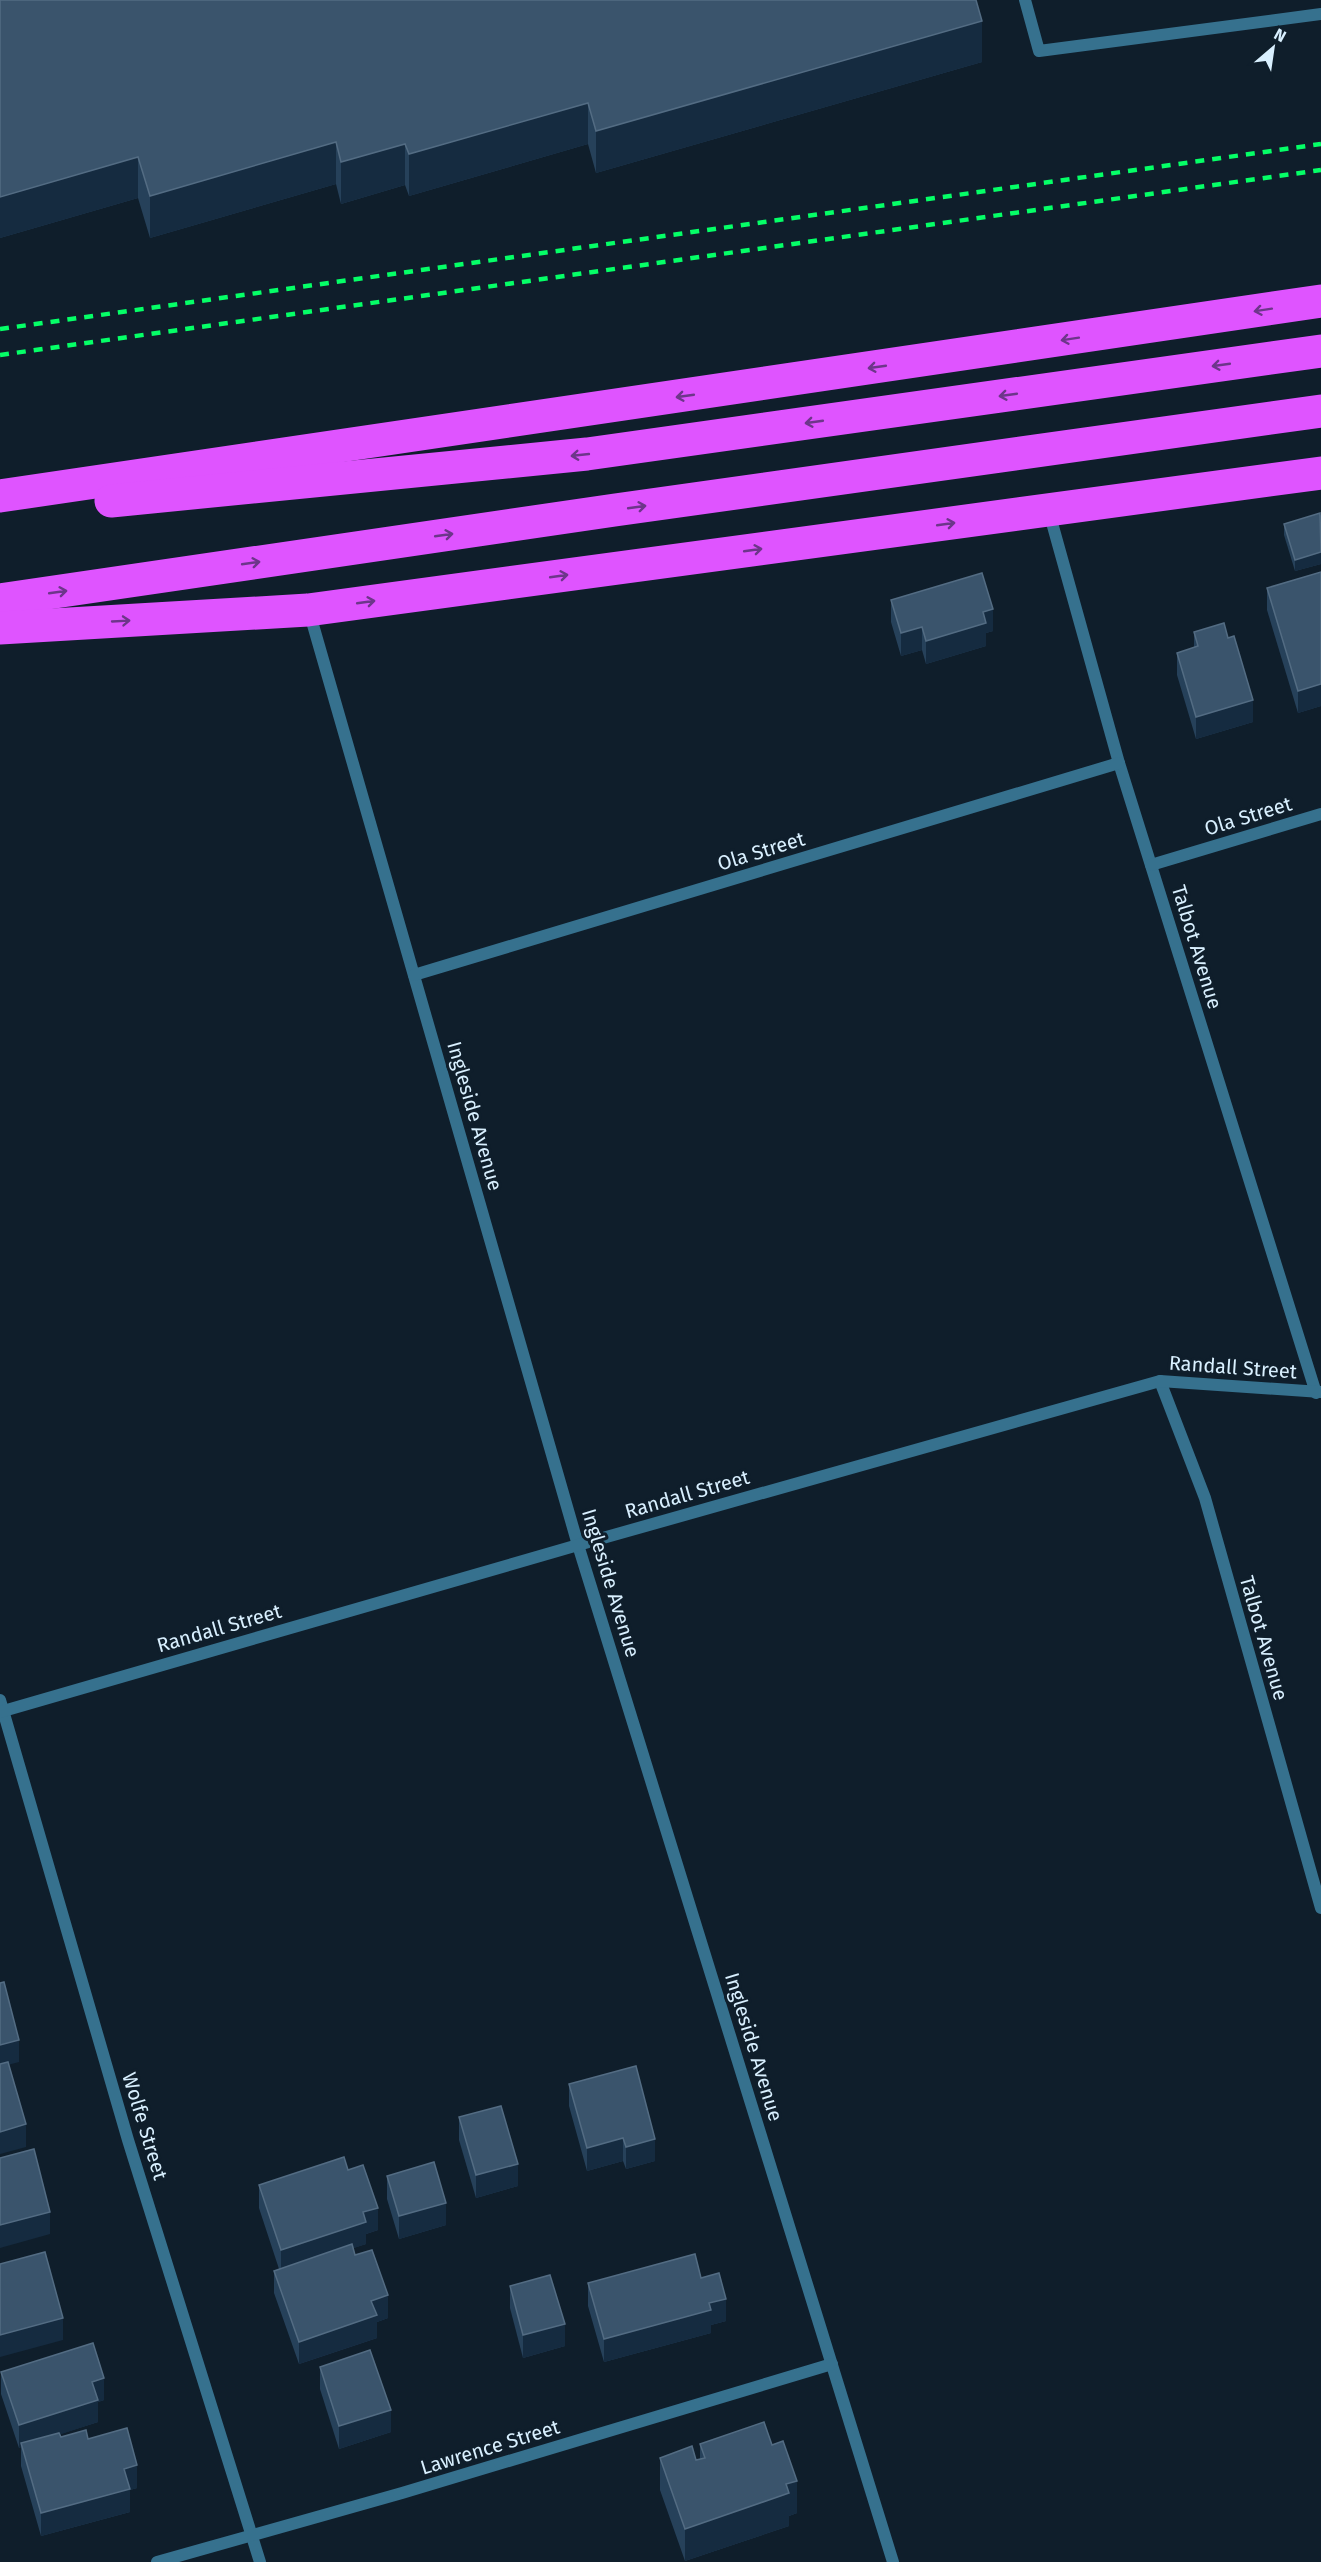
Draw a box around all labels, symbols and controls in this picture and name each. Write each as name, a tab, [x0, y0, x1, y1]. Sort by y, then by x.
north arrow	[1243, 18, 1303, 78]
text: N	[1271, 24, 1289, 46]
one-way arrow	[1254, 304, 1274, 315]
one-way arrow	[1061, 334, 1081, 345]
one-way arrow	[1212, 359, 1232, 370]
one-way arrow	[868, 362, 888, 373]
one-way arrow	[998, 389, 1018, 400]
one-way arrow	[675, 390, 695, 401]
one-way arrow	[805, 417, 825, 428]
one-way arrow	[570, 450, 590, 461]
one-way arrow	[626, 501, 646, 512]
one-way arrow	[936, 519, 955, 530]
one-way arrow	[433, 529, 453, 540]
one-way arrow	[742, 545, 762, 556]
one-way arrow	[240, 558, 260, 569]
one-way arrow	[549, 571, 569, 582]
one-way arrow	[47, 586, 67, 597]
one-way arrow	[356, 596, 376, 607]
one-way arrow	[111, 615, 131, 626]
street label: Ola Street	[1201, 791, 1295, 841]
street label: Ola Street	[714, 826, 808, 876]
street label: Talbot Avenue	[1167, 882, 1227, 1012]
street label: Ingleside Avenue	[442, 1039, 508, 1193]
street label: Randall Street	[1168, 1351, 1299, 1384]
street label: Randall Street	[622, 1465, 753, 1523]
street label: Ingleside Avenue	[577, 1506, 645, 1660]
street label: Talbot Avenue	[1235, 1573, 1293, 1703]
street label: Randall Street	[154, 1599, 285, 1657]
street label: Ingleside Avenue	[720, 1970, 788, 2124]
street label: Wolfe Street	[117, 2069, 173, 2183]
street label: Lawrence Street	[418, 2414, 563, 2480]

